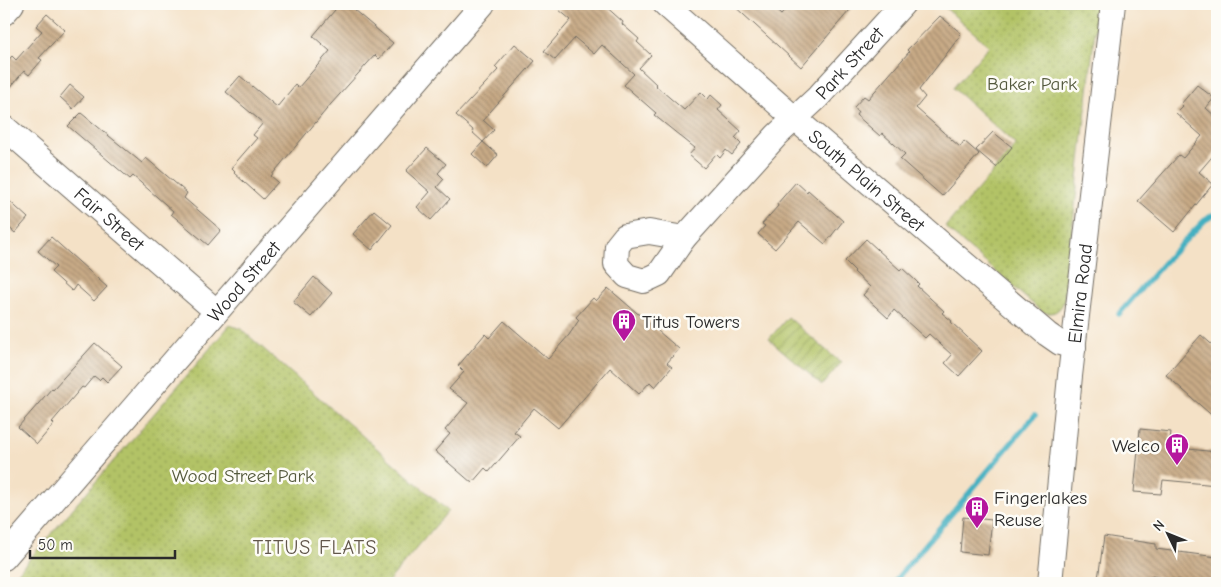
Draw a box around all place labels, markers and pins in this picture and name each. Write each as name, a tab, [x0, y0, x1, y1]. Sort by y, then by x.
building icon: Titus Towers	[611, 308, 637, 342]
place label: Titus Towers	[642, 311, 740, 333]
building icon: Welco	[1164, 432, 1190, 466]
place label: Welco	[1112, 435, 1160, 457]
place label: Fingerlakes Reuse	[994, 487, 1087, 531]
building icon: Fingerlakes Reuse	[964, 495, 990, 529]

